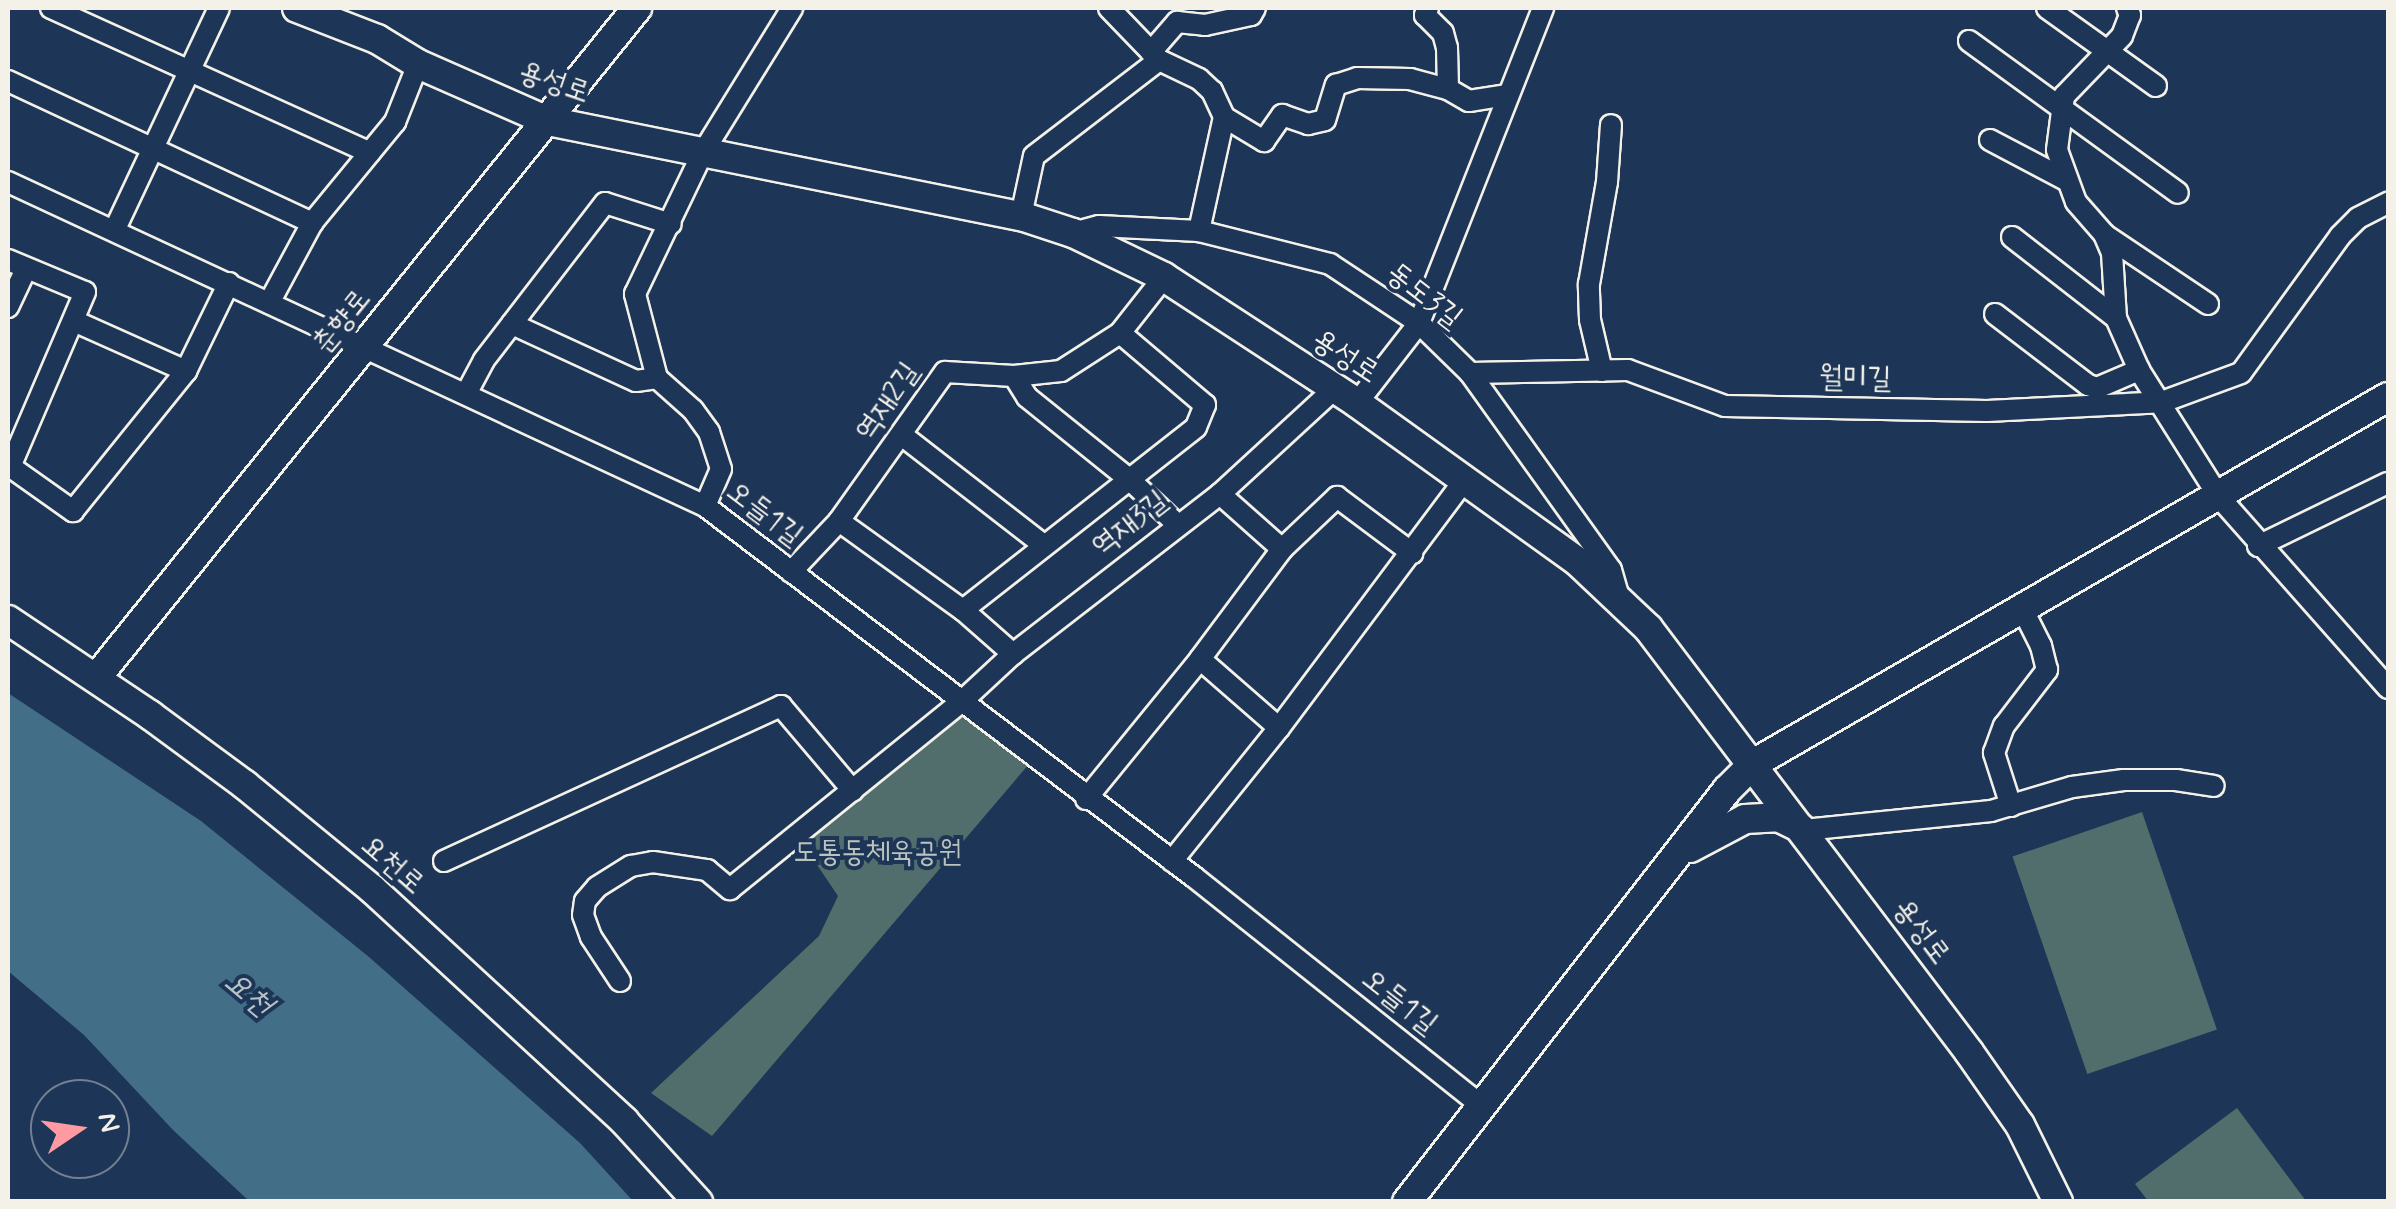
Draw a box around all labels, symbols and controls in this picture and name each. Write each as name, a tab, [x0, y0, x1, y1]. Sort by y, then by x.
street label: 용성로	[514, 54, 594, 112]
street label: 동도3길	[1379, 255, 1469, 337]
street label: 춘향로	[305, 283, 379, 361]
street label: 용성로	[1305, 322, 1385, 392]
street label: 역재2길	[848, 356, 928, 448]
street label: 월미길	[1818, 360, 1892, 398]
street label: 오들1길	[719, 474, 809, 554]
street label: 역재3길	[1085, 483, 1175, 565]
street label: 요천로	[353, 828, 431, 902]
park label: 도통동체육공원	[794, 835, 962, 871]
street label: 용성로	[1885, 892, 1957, 972]
street label: 오들1길	[1354, 961, 1444, 1043]
water label: 요천	[216, 963, 280, 1025]
north arrow	[30, 1079, 130, 1179]
text: N	[88, 1109, 128, 1136]

